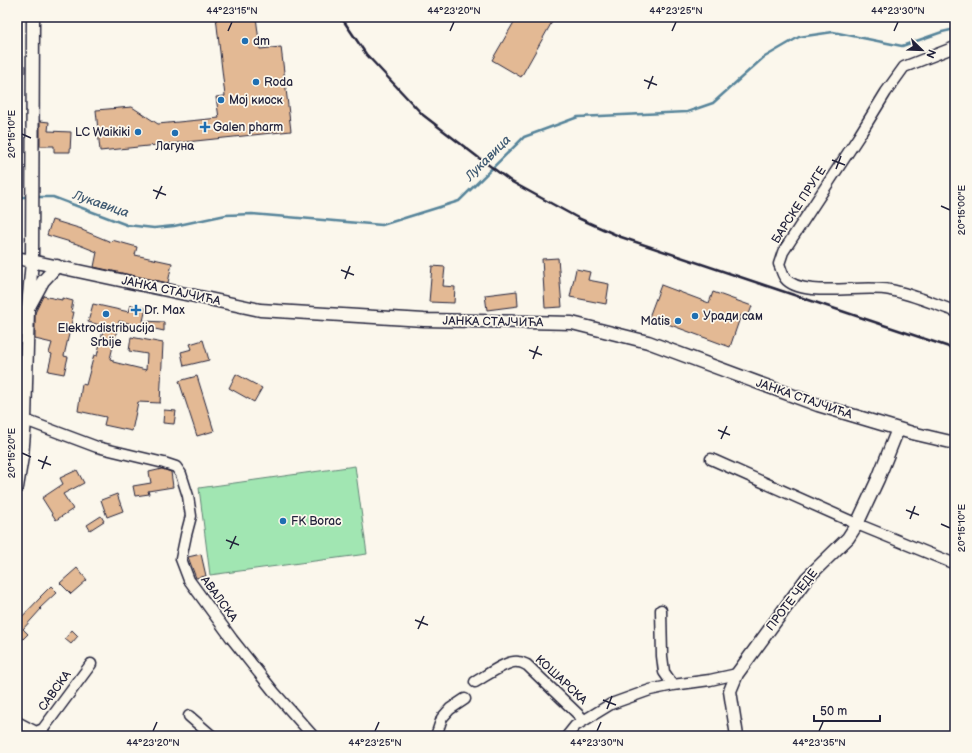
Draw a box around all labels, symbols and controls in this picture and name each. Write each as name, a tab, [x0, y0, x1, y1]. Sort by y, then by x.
text: 44°23'15"N	[206, 5, 258, 17]
text: 44°23'20"N	[427, 5, 481, 17]
text: 44°23'25"N	[649, 5, 703, 17]
text: 44°23'30"N	[871, 5, 925, 17]
north arrow	[902, 30, 942, 70]
place label: dm	[253, 34, 270, 49]
marker: dm	[240, 36, 250, 46]
text: N	[923, 47, 938, 60]
place label: Roda	[264, 75, 293, 90]
marker: Roda	[251, 77, 261, 87]
place label: Мој киоск	[229, 93, 284, 108]
marker: Мој киоск	[216, 95, 226, 105]
text: 20°15'10"E	[6, 109, 18, 158]
place label: Galen pharm	[213, 120, 283, 135]
marker: Galen pharm	[200, 122, 210, 132]
place label: LC Waikiki	[75, 125, 130, 140]
marker: LC Waikiki	[133, 127, 143, 137]
marker: Лагуна	[170, 128, 180, 138]
water label: Лукавица	[461, 132, 514, 185]
place label: Лагуна	[155, 139, 194, 154]
street label: БАРСКЕ ПРУГЕ	[768, 163, 830, 246]
text: 20°15'00"E	[956, 184, 968, 235]
water label: Лукавица	[70, 187, 131, 221]
street label: ЈАНКА СТАЈЧИЋА	[120, 273, 223, 309]
place label: Dr. Max	[144, 303, 185, 318]
marker: Dr. Max	[131, 305, 141, 315]
marker: Elektrodistribucija Srbije	[101, 309, 111, 319]
place label: Уради сам	[703, 309, 763, 324]
marker: Уради сам	[690, 311, 700, 321]
street label: ЈАНКА СТАЈЧИЋА	[442, 314, 544, 330]
place label: Matis	[640, 314, 670, 329]
marker: Matis	[673, 316, 683, 326]
place label: Elektrodistribucija Srbije	[57, 321, 155, 350]
street label: ЈАНКА СТАЈЧИЋА	[754, 375, 855, 423]
text: 20°15'20"E	[6, 427, 18, 478]
text: 20°15'10"E	[956, 503, 968, 552]
place label: FK Borac	[291, 514, 341, 529]
marker: FK Borac	[278, 516, 288, 526]
street label: ПРОТЕ ЧЕДЕ	[763, 566, 821, 634]
street label: АВАЛСКА	[197, 572, 241, 625]
street label: КОШАРСКА	[532, 652, 591, 708]
street label: САВСКА	[35, 667, 75, 714]
scale bar	[814, 697, 880, 723]
text: 50 m	[820, 704, 847, 719]
text: 44°23'20"N	[126, 737, 180, 749]
text: 44°23'25"N	[348, 737, 402, 749]
text: 44°23'30"N	[570, 737, 624, 749]
text: 44°23'35"N	[792, 737, 846, 749]

